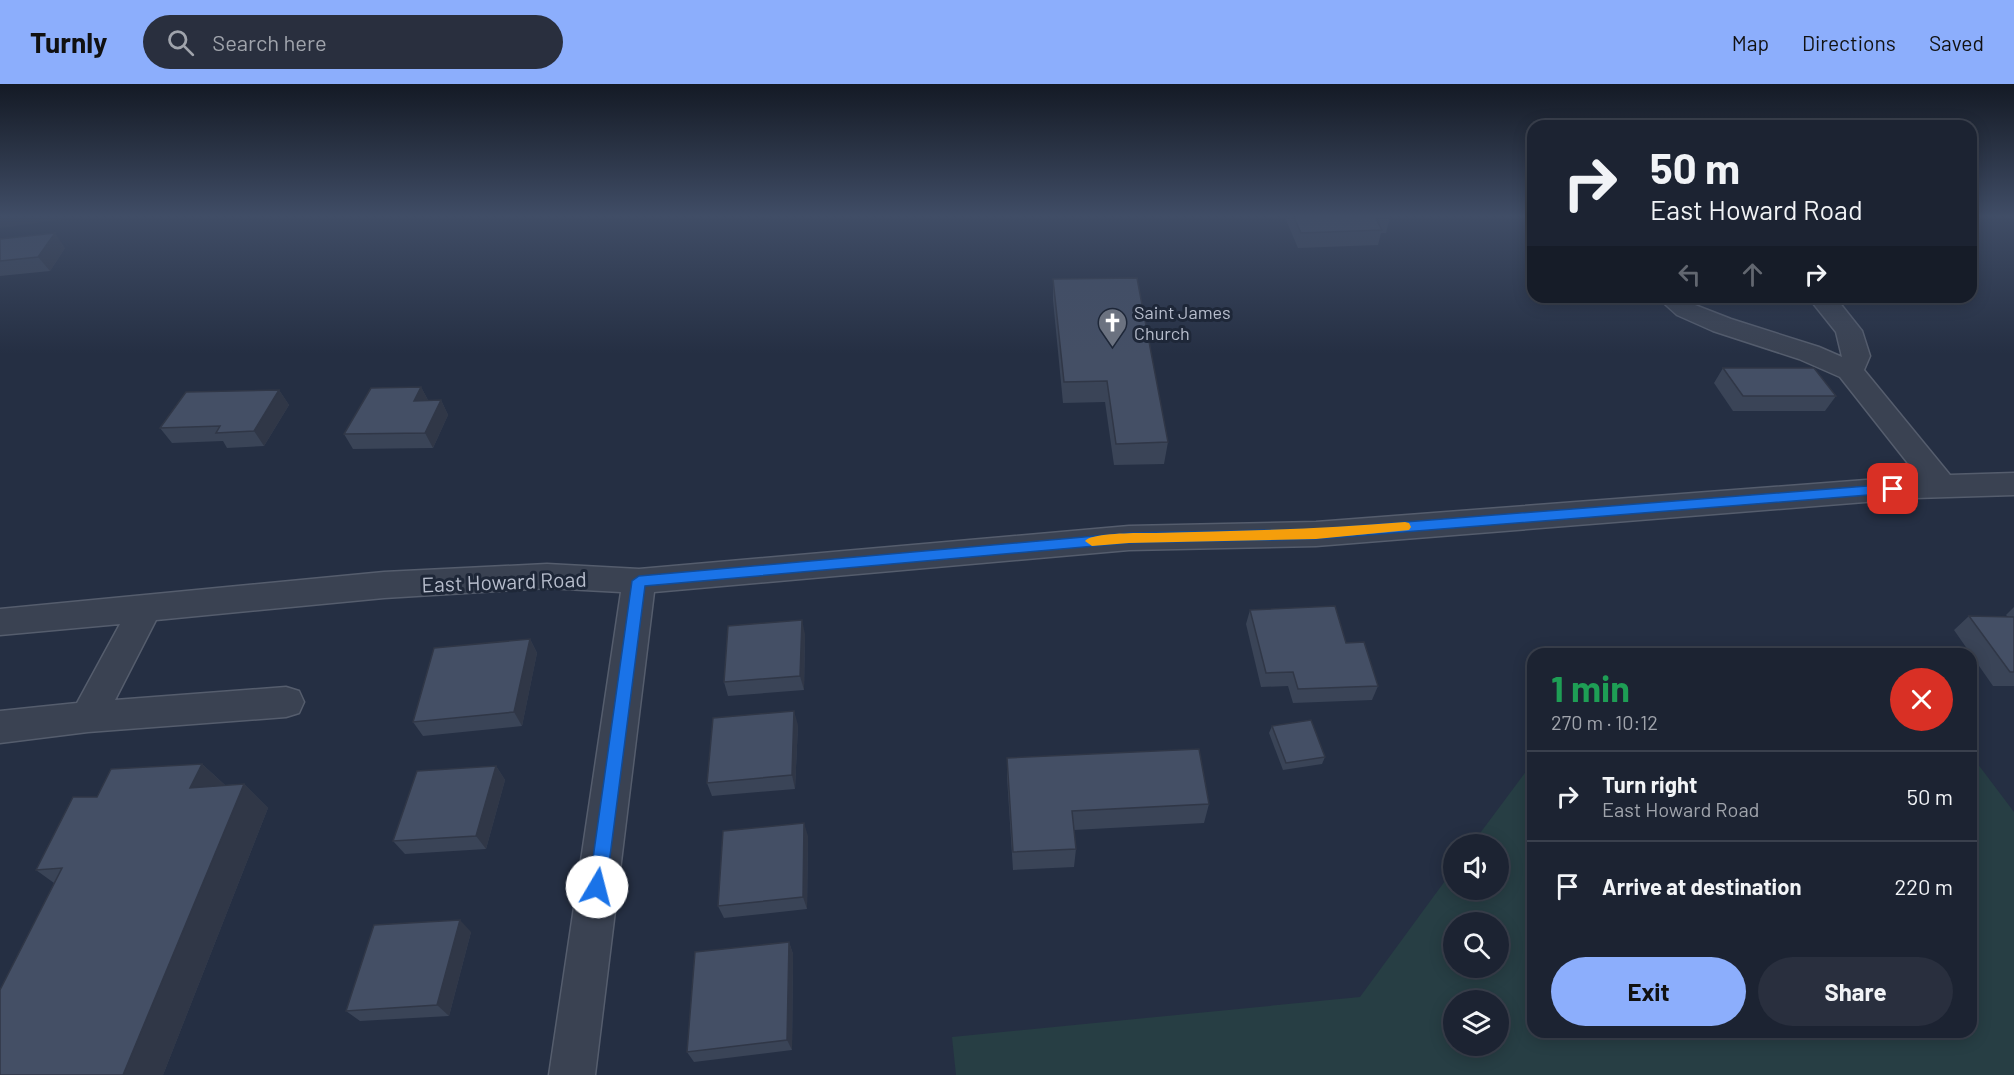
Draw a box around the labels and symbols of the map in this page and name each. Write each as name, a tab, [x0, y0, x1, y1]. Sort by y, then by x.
place label: Saint James Church	[1134, 301, 1231, 344]
church icon: Saint James Church	[1097, 306, 1129, 348]
pin	[1867, 463, 1918, 514]
street label: East Howard Road	[421, 566, 587, 596]
position arrow	[565, 855, 629, 919]

